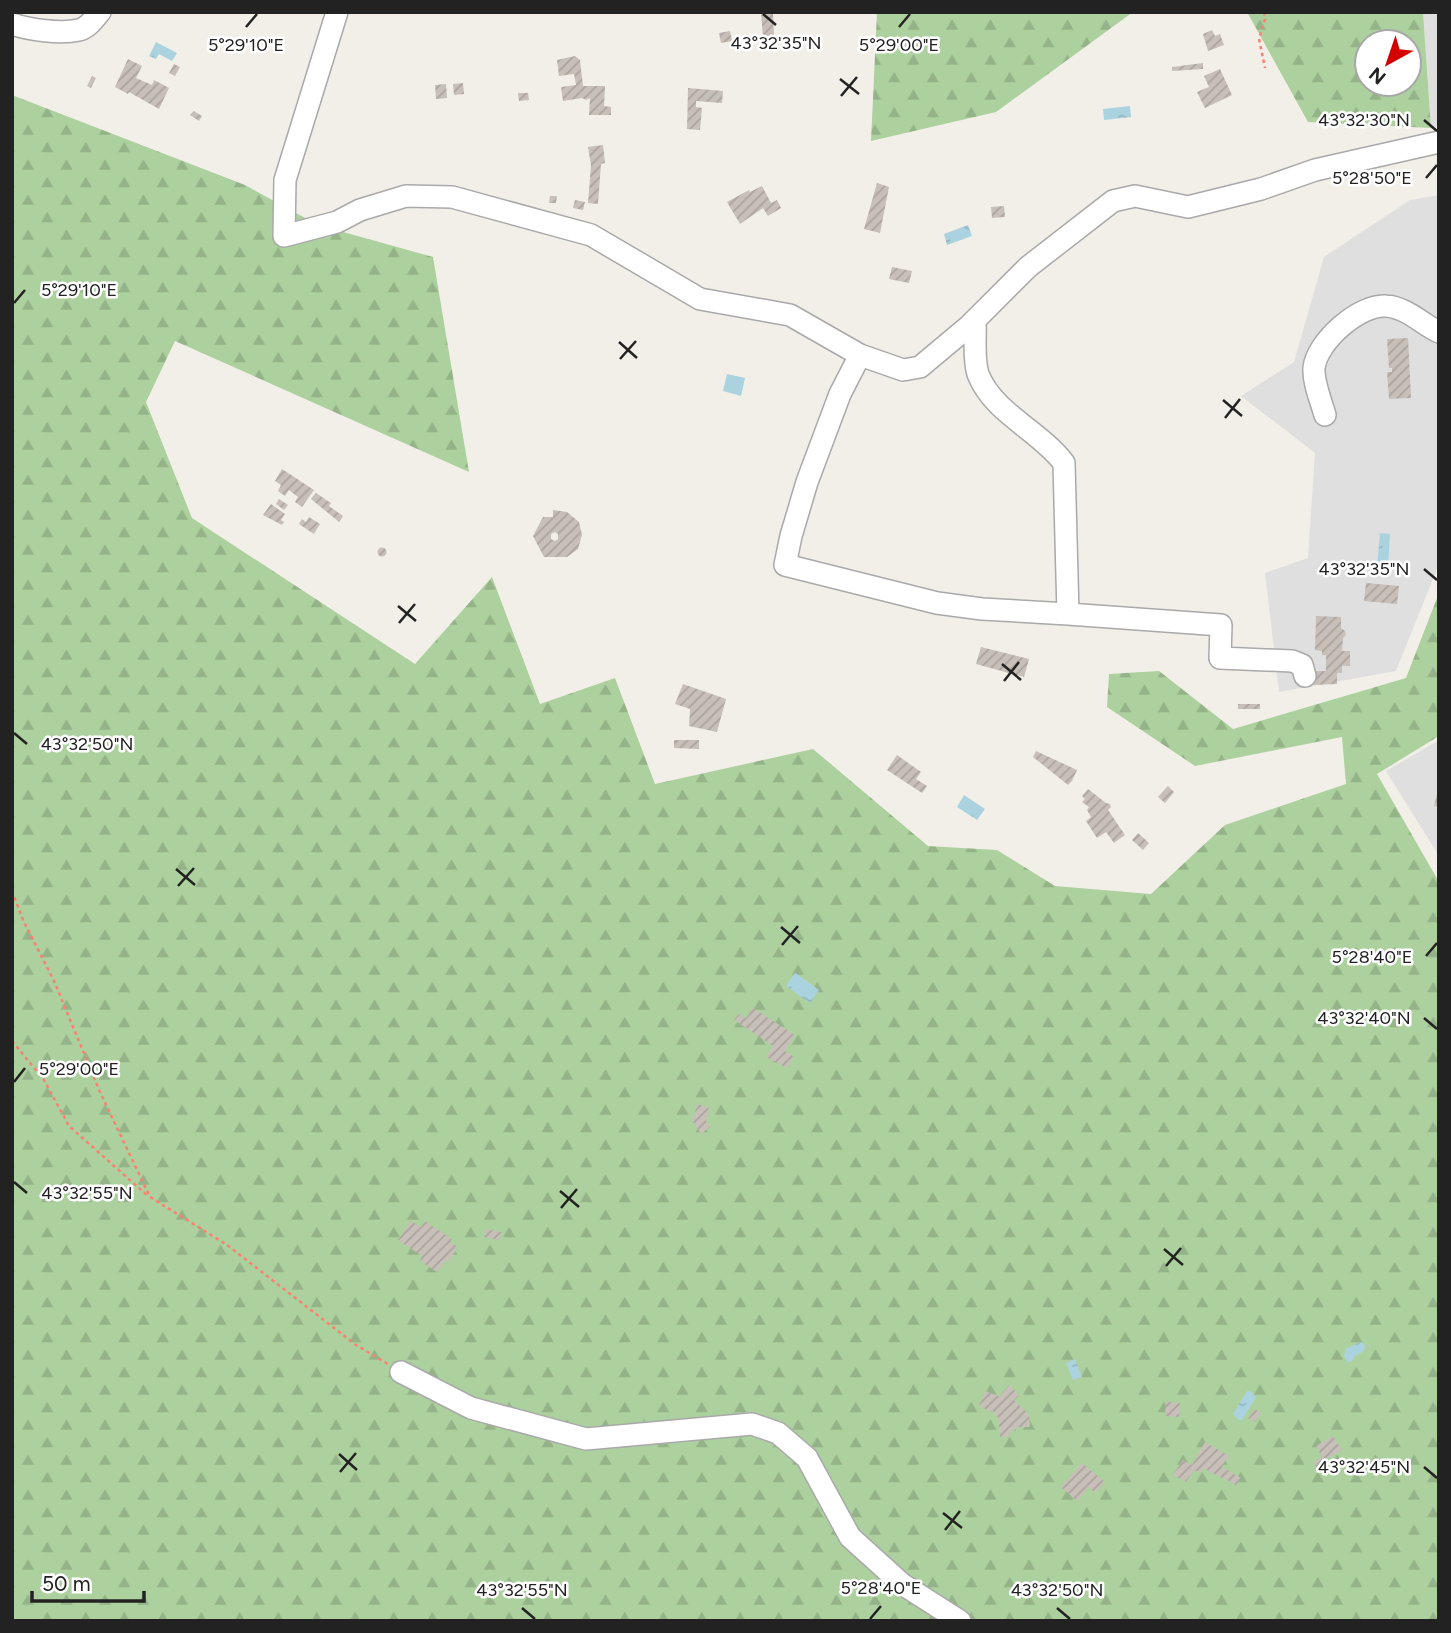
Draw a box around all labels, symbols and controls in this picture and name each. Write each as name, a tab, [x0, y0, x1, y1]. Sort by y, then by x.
north arrow	[1353, 28, 1423, 98]
text: 43°32'35"N	[731, 32, 821, 54]
text: 5°29'10"E	[208, 34, 284, 56]
text: 5°29'00"E	[859, 34, 939, 56]
text: N	[1364, 62, 1390, 89]
text: 43°32'30"N	[1318, 109, 1410, 131]
text: 5°28'50"E	[1332, 167, 1412, 189]
text: 5°29'10"E	[41, 279, 117, 301]
text: 43°32'35"N	[1319, 558, 1409, 580]
text: 43°32'50"N	[41, 733, 133, 755]
text: 5°28'40"E	[1332, 946, 1412, 968]
text: 43°32'40"N	[1317, 1007, 1411, 1029]
text: 5°29'00"E	[39, 1058, 119, 1080]
text: 43°32'55"N	[41, 1182, 133, 1204]
text: 43°32'45"N	[1318, 1456, 1410, 1478]
scale bar	[32, 1560, 144, 1604]
text: 50 m	[42, 1571, 91, 1596]
text: 5°28'40"E	[841, 1577, 921, 1599]
text: 43°32'55"N	[476, 1579, 568, 1601]
text: 43°32'50"N	[1011, 1579, 1103, 1601]

